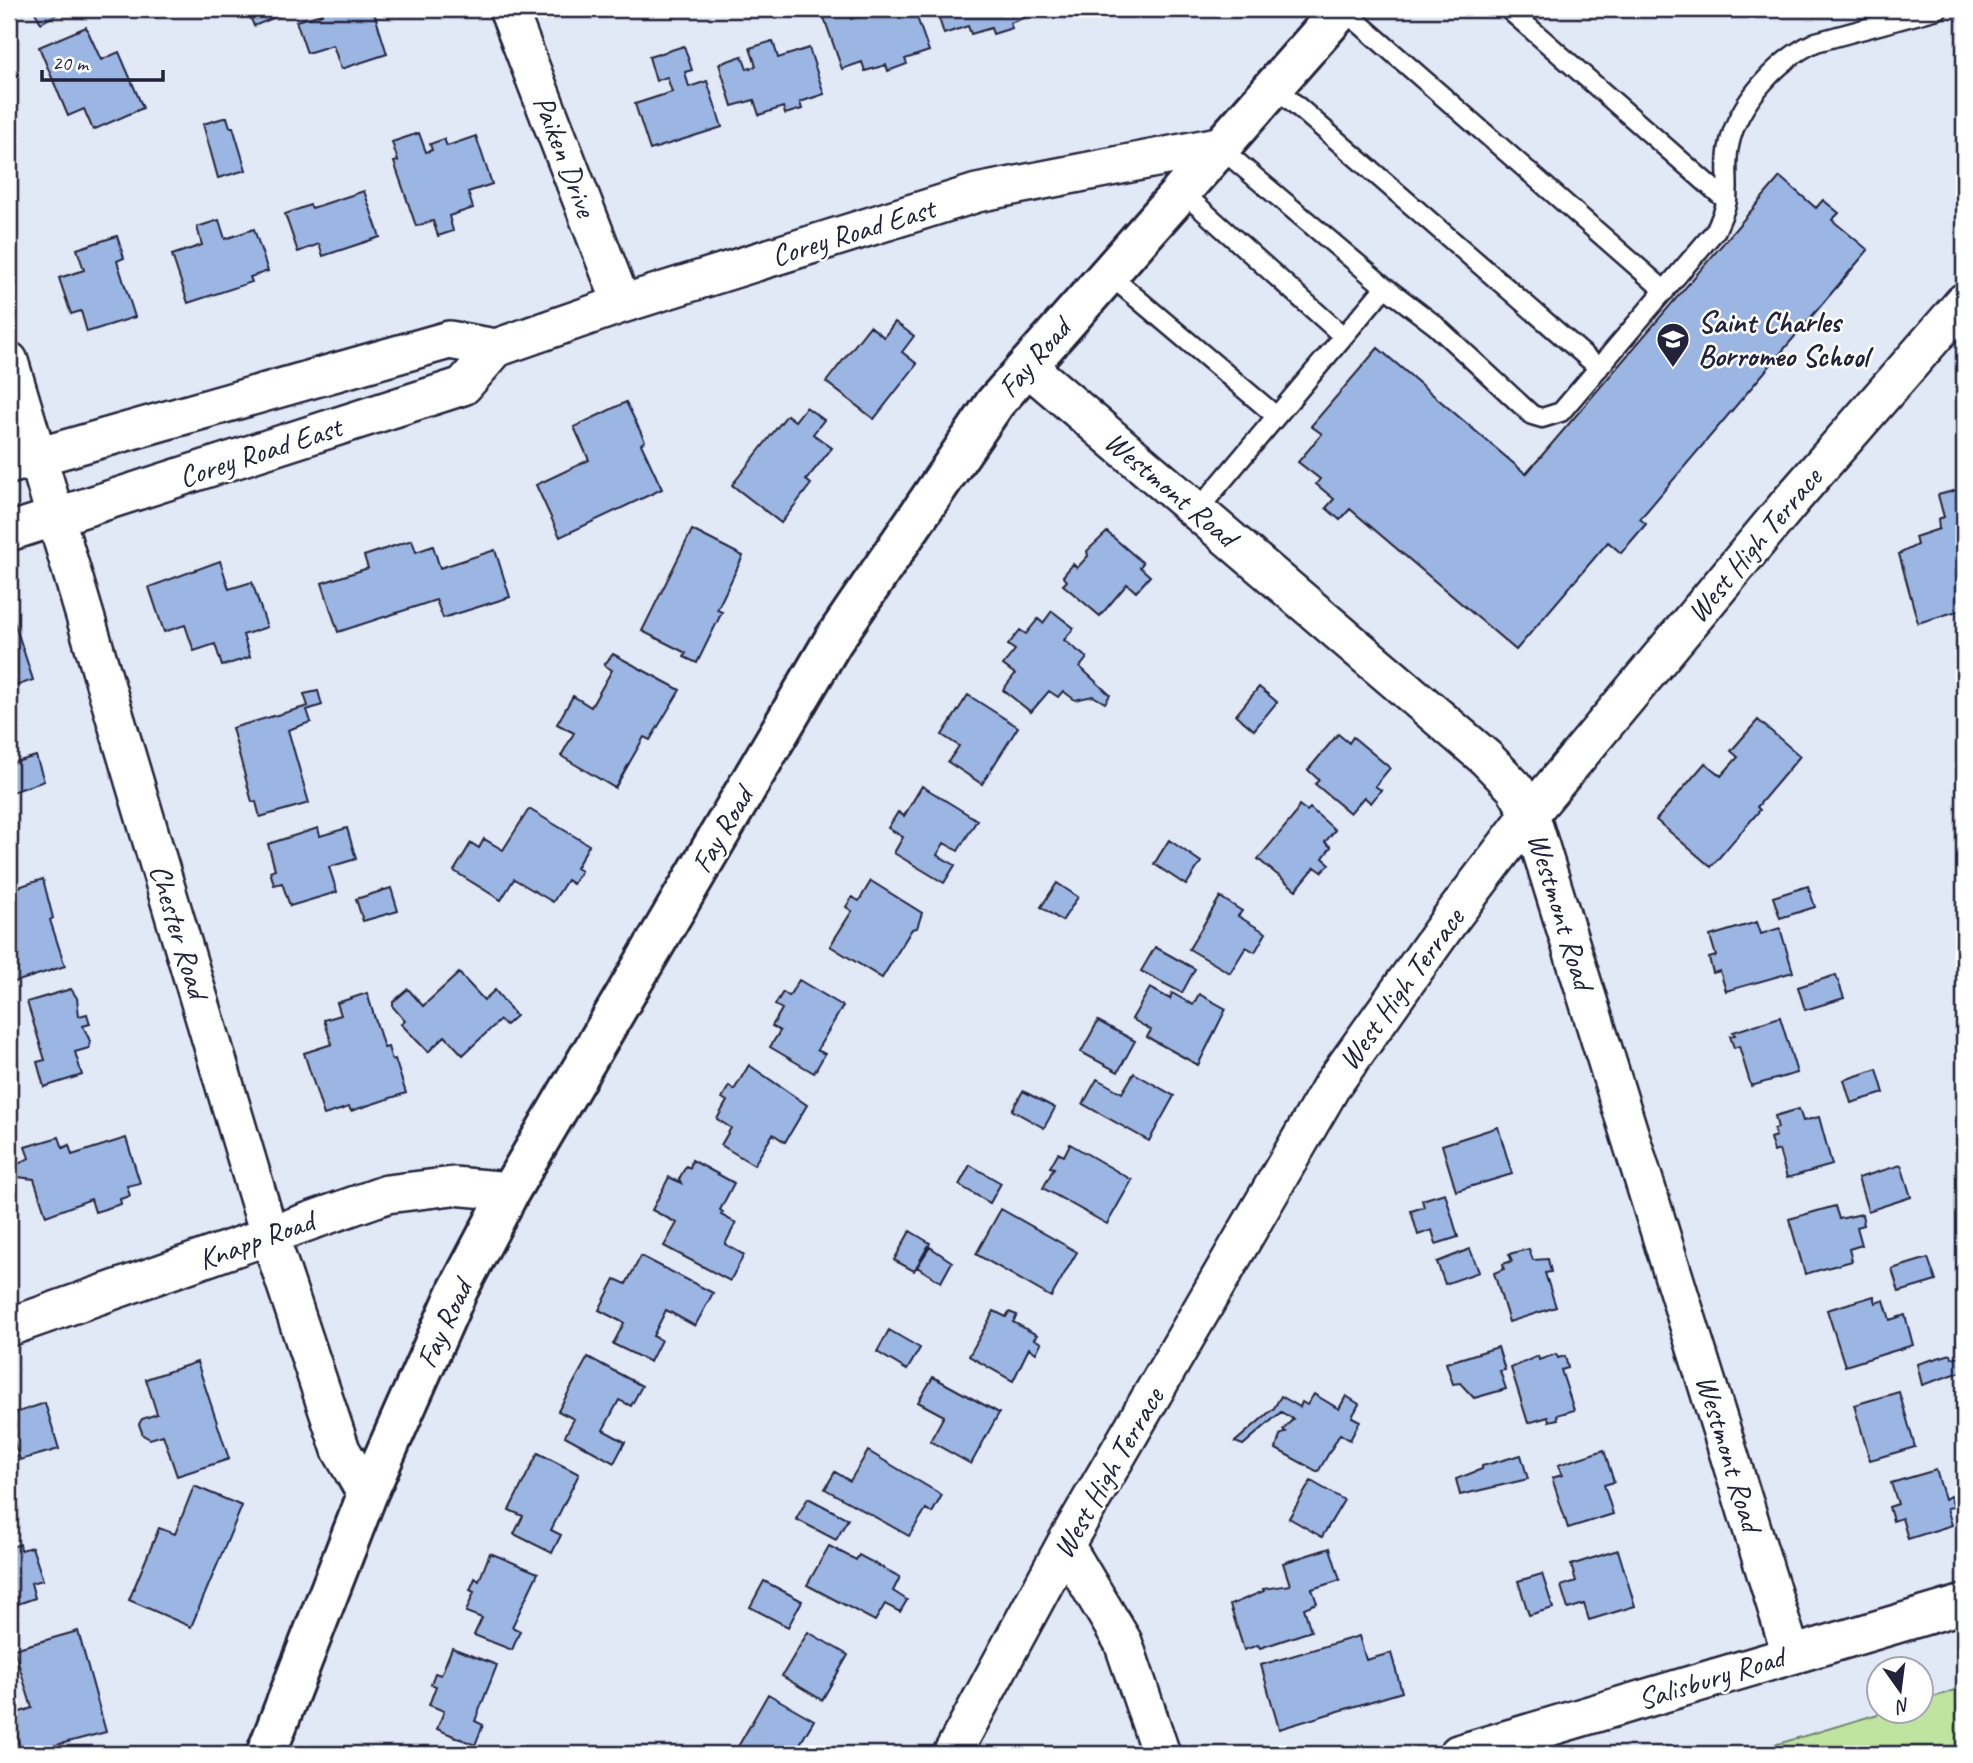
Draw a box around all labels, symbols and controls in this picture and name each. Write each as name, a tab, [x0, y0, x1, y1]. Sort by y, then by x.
scale bar	[42, 38, 163, 82]
text: 20 m	[52, 50, 90, 76]
street label: Paiken Drive	[525, 90, 606, 224]
street label: Corey Road East	[767, 188, 942, 275]
place label: Saint Charles Borromeo School	[1698, 303, 1874, 375]
street label: Fay Road	[989, 308, 1081, 405]
school or university icon: Saint Charles Borromeo School	[1654, 320, 1692, 369]
street label: Corey Road East	[174, 407, 349, 496]
street label: Westmont Road	[1097, 423, 1248, 558]
street label: West High Terrace	[1678, 458, 1831, 630]
street label: Fay Road	[682, 777, 764, 879]
street label: Westmont Road	[1519, 828, 1604, 998]
street label: Chester Road	[141, 860, 218, 1006]
street label: West High Terrace	[1330, 899, 1474, 1077]
street label: Knapp Road	[193, 1200, 323, 1278]
street label: Fay Road	[407, 1270, 483, 1374]
street label: Westmont Road	[1687, 1370, 1772, 1540]
street label: West High Terrace	[1044, 1379, 1173, 1565]
street label: Salisbury Road	[1633, 1637, 1793, 1718]
north arrow	[1864, 1654, 1934, 1724]
text: N	[1892, 1692, 1912, 1719]

